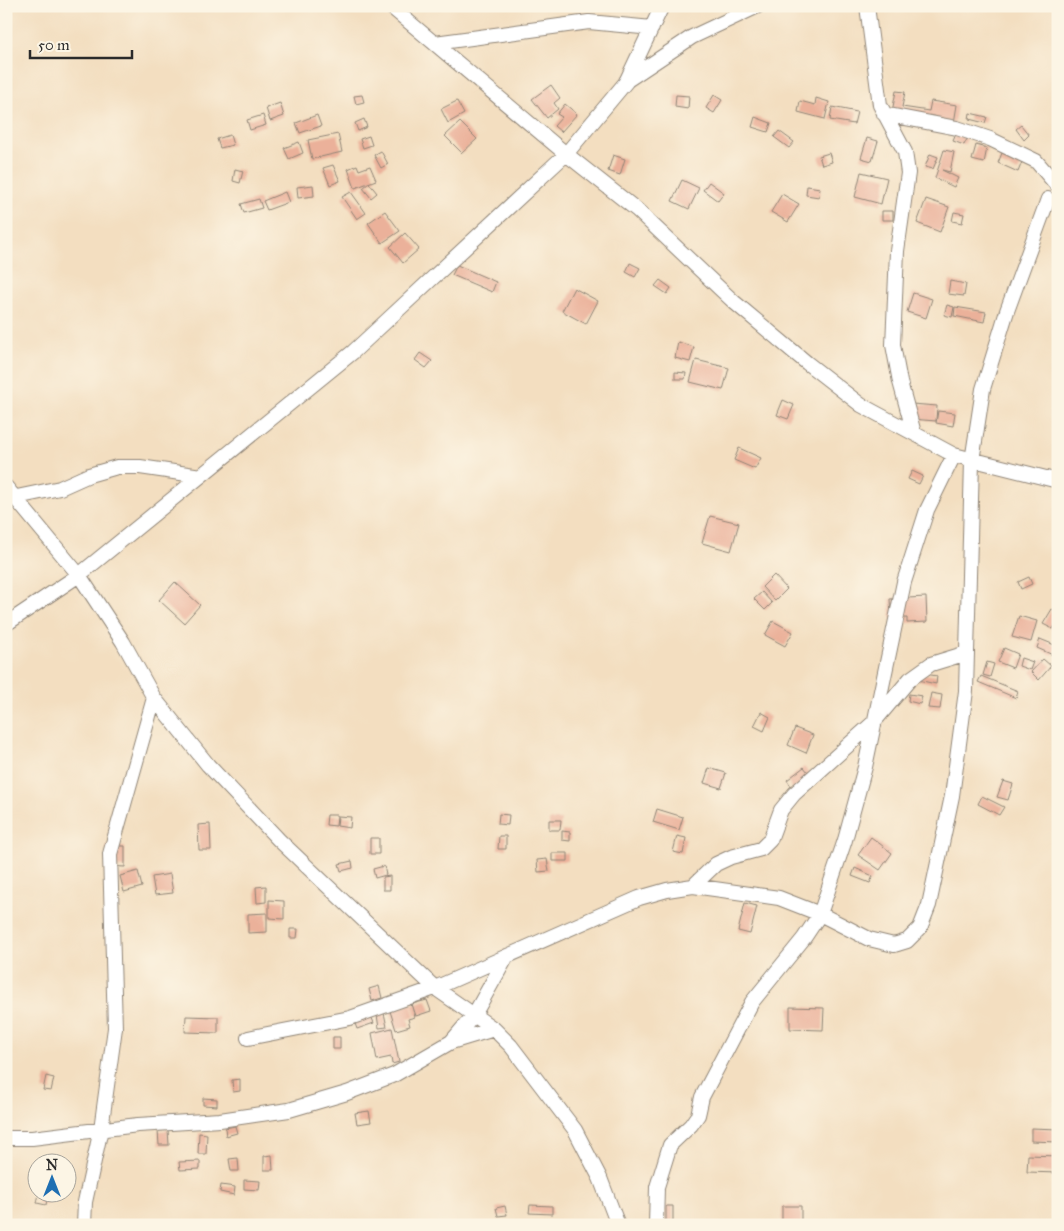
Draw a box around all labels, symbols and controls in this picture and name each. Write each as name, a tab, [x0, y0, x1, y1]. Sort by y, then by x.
scale bar	[30, 28, 132, 60]
text: 50 m	[38, 36, 70, 54]
north arrow	[28, 1154, 78, 1204]
text: N	[46, 1157, 58, 1174]

